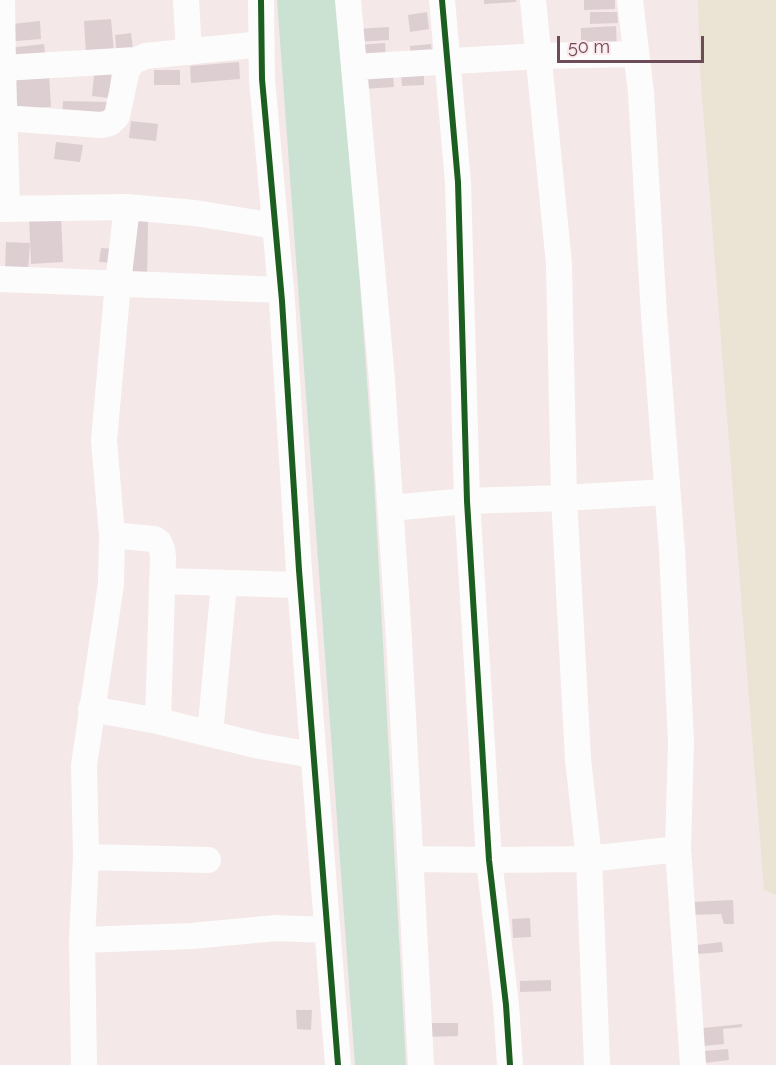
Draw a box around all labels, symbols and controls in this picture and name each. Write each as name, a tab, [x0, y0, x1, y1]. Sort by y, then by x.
scale bar	[560, 24, 707, 62]
text: 50 m	[568, 36, 610, 57]

